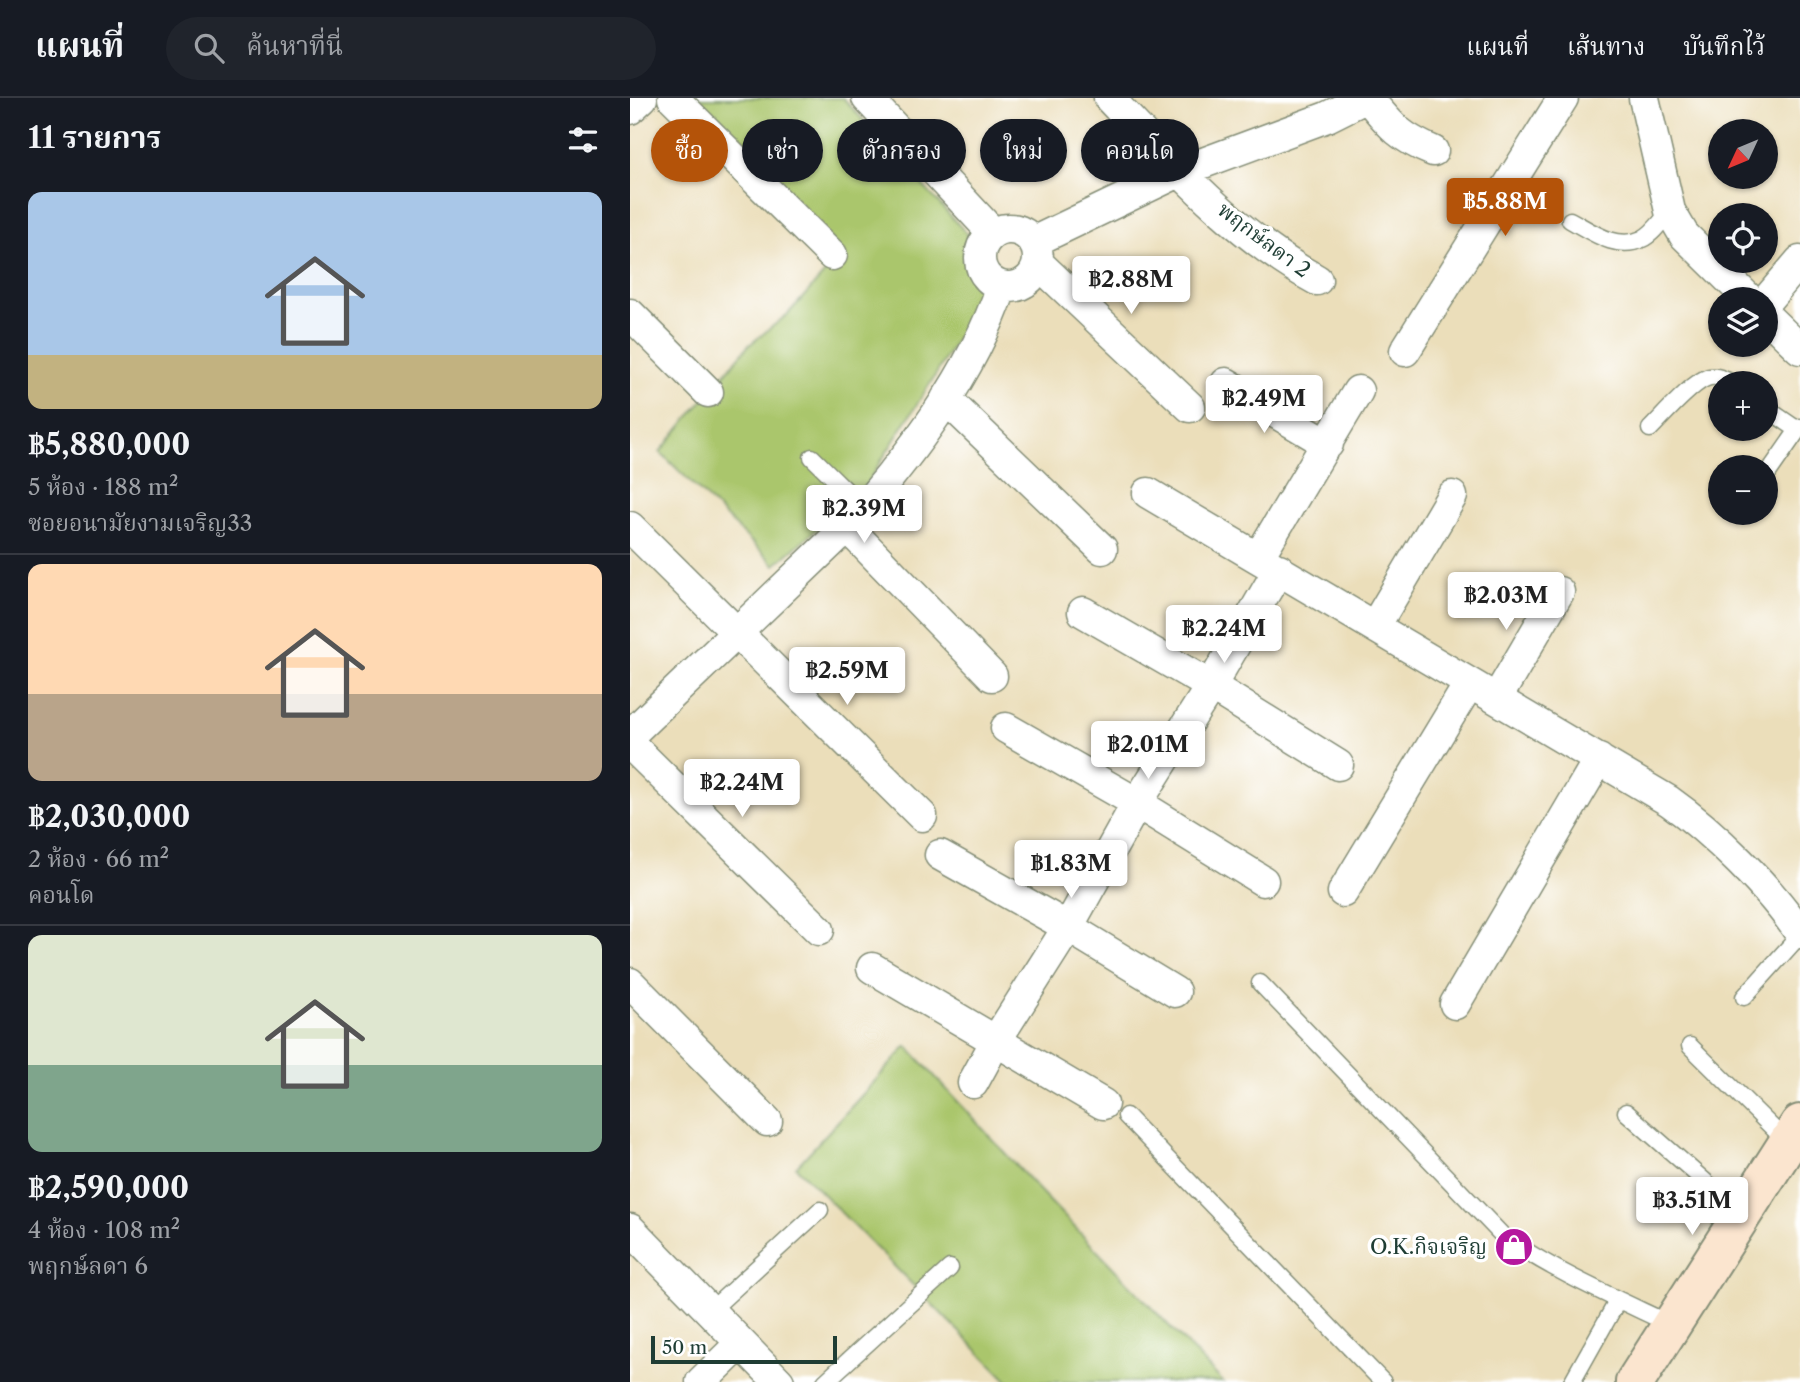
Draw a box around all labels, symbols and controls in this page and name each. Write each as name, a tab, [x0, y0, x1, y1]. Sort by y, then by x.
search box	[166, 17, 656, 80]
text: แผนที่	[35, 25, 124, 66]
icon: search	[190, 29, 228, 67]
text: ค้นหาที่นี่	[246, 30, 343, 62]
text: แผนที่	[1466, 32, 1529, 61]
text: เส้นทาง	[1567, 32, 1645, 61]
text: บันทึกไว้	[1683, 32, 1765, 61]
text: 11 รายการ	[28, 119, 162, 156]
chip: ซื้อ	[651, 119, 728, 182]
chip: เช่า	[742, 119, 823, 182]
chip: ตัวกรอง	[837, 119, 966, 182]
chip: ใหม่	[980, 119, 1067, 182]
chip: คอนโด	[1081, 119, 1199, 182]
north arrow	[1708, 119, 1778, 189]
map controls	[1708, 119, 1778, 525]
icon: filters	[564, 121, 602, 159]
pin: ฿5.88M	[1448, 178, 1562, 238]
text: ฿5.88M	[1463, 187, 1547, 215]
street label: พฤกษ์ลดา 2	[1213, 197, 1315, 282]
button: locate	[1708, 203, 1778, 273]
icon: home	[252, 238, 378, 364]
pin: ฿2.88M	[1074, 256, 1188, 316]
text: ฿2.88M	[1088, 265, 1174, 293]
button: layers	[1708, 287, 1778, 357]
button: +	[1708, 371, 1778, 441]
pin: ฿2.49M	[1207, 376, 1321, 435]
text: ฿2.49M	[1222, 384, 1306, 412]
text: ฿5,880,000	[28, 426, 190, 463]
button: −	[1708, 455, 1778, 525]
text: 5 ห้อง · 188 m²	[28, 473, 179, 501]
pin: ฿2.39M	[807, 486, 921, 545]
text: ฿2.39M	[822, 494, 906, 522]
text: ซอยอนามัยงามเจริญ33	[28, 509, 253, 537]
pin: ฿2.03M	[1449, 573, 1563, 632]
text: ฿2.03M	[1464, 581, 1548, 609]
pin: ฿2.24M	[1167, 606, 1281, 665]
icon: home	[252, 610, 378, 736]
text: ฿2.24M	[1182, 614, 1266, 642]
pin: ฿2.59M	[790, 648, 904, 707]
text: ฿2.59M	[805, 656, 889, 684]
pin: ฿2.01M	[1091, 722, 1205, 781]
text: ฿2.01M	[1107, 730, 1189, 758]
pin: ฿2.24M	[685, 760, 799, 819]
text: ฿2.24M	[700, 768, 784, 796]
text: ฿2,030,000	[28, 798, 190, 835]
pin: ฿1.83M	[1014, 840, 1128, 900]
text: 2 ห้อง · 66 m²	[28, 845, 169, 873]
text: ฿1.83M	[1030, 849, 1112, 877]
text: คอนโด	[28, 881, 95, 909]
icon: home	[252, 981, 378, 1107]
text: ฿2,590,000	[28, 1169, 189, 1206]
pin: ฿3.51M	[1635, 1178, 1749, 1237]
text: ฿3.51M	[1652, 1186, 1732, 1214]
text: 4 ห้อง · 108 m²	[28, 1216, 180, 1244]
shop icon: O.K.กิจเจริญ	[1493, 1226, 1535, 1268]
place label: O.K.กิจเจริญ	[1370, 1234, 1487, 1259]
text: พฤกษ์ลดา 6	[28, 1252, 148, 1280]
scale bar	[651, 1333, 836, 1365]
text: 50 m	[662, 1336, 707, 1359]

